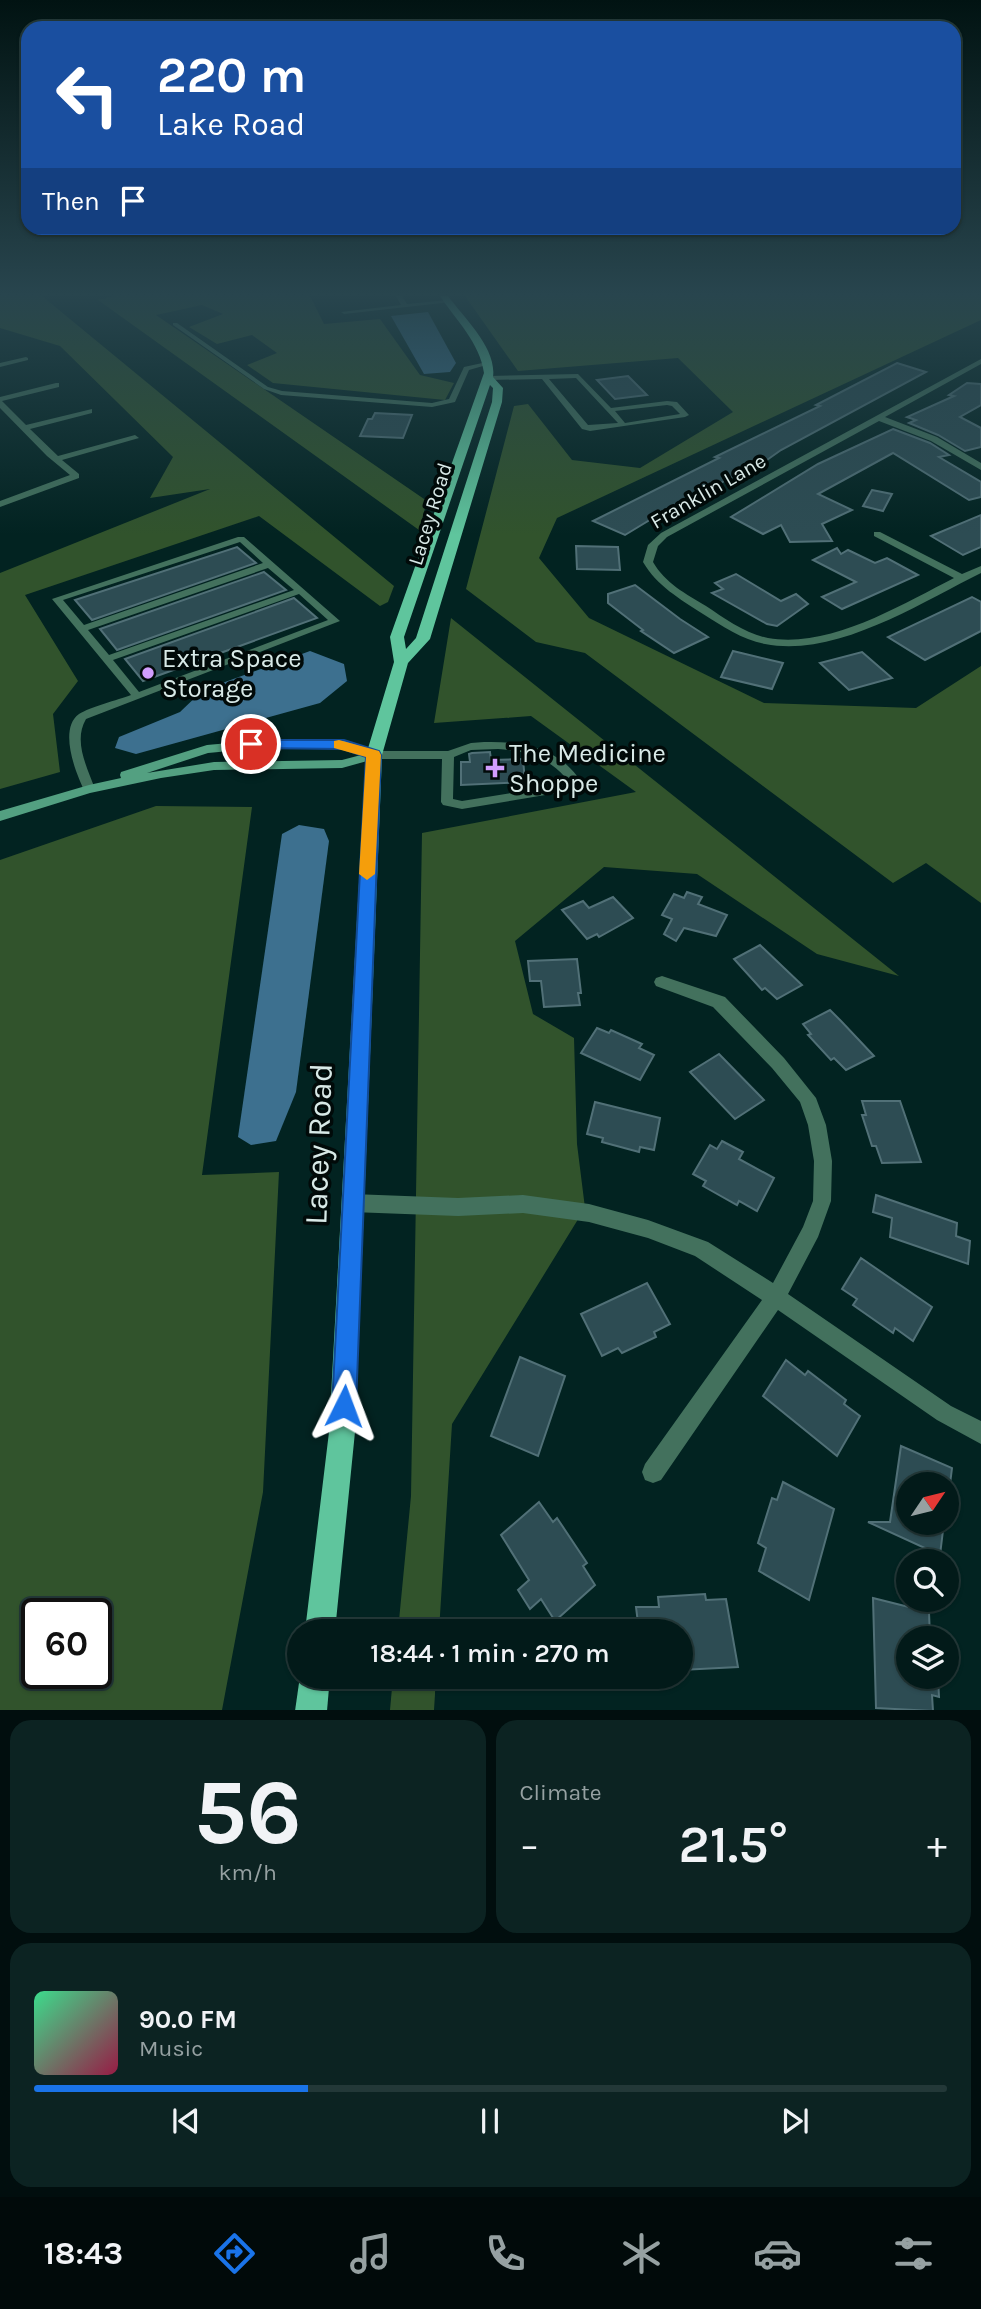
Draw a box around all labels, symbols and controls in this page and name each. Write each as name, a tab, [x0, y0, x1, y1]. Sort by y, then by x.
text: 220 m	[157, 47, 306, 104]
icon: left	[42, 49, 133, 140]
text: Lake Road	[157, 106, 305, 143]
icon: arrive	[114, 182, 152, 220]
text: Then	[42, 186, 100, 217]
street label: Franklin Lane	[646, 448, 770, 534]
street label: Lacey Road	[403, 460, 457, 568]
place label: Extra Space Storage	[162, 643, 302, 704]
marker: Extra Space Storage	[140, 665, 156, 681]
pin	[221, 714, 281, 774]
icon: arrive	[232, 725, 270, 763]
place label: The Medicine Shoppe	[509, 738, 666, 799]
marker: The Medicine Shoppe	[487, 760, 503, 776]
street label: Lacey Road	[297, 1063, 340, 1225]
position arrow	[307, 1369, 381, 1443]
north arrow	[896, 1472, 959, 1535]
map controls	[896, 1472, 959, 1689]
button: search	[896, 1549, 959, 1612]
speed limit sign: 60	[21, 1598, 112, 1689]
button: layers	[896, 1626, 959, 1689]
text: 18:44 · 1 min · 270 m	[370, 1638, 610, 1669]
text: 56	[194, 1760, 302, 1866]
text: Climate	[520, 1779, 602, 1806]
text: 21.5°	[679, 1814, 788, 1875]
text: −	[520, 1823, 539, 1868]
text: +	[927, 1823, 947, 1868]
text: km/h	[219, 1859, 277, 1886]
text: 90.0 FM	[139, 2004, 237, 2035]
text: Music	[139, 2035, 203, 2062]
icon: previous	[167, 2102, 205, 2140]
icon: pause	[471, 2102, 509, 2140]
icon: next	[776, 2102, 814, 2140]
icon: directions	[210, 2229, 259, 2278]
icon: music	[346, 2229, 395, 2278]
icon: phone	[481, 2229, 530, 2278]
icon: climate	[617, 2229, 666, 2278]
icon: car	[753, 2229, 802, 2278]
icon: filters	[889, 2229, 938, 2278]
text: 18:43	[43, 2235, 123, 2272]

